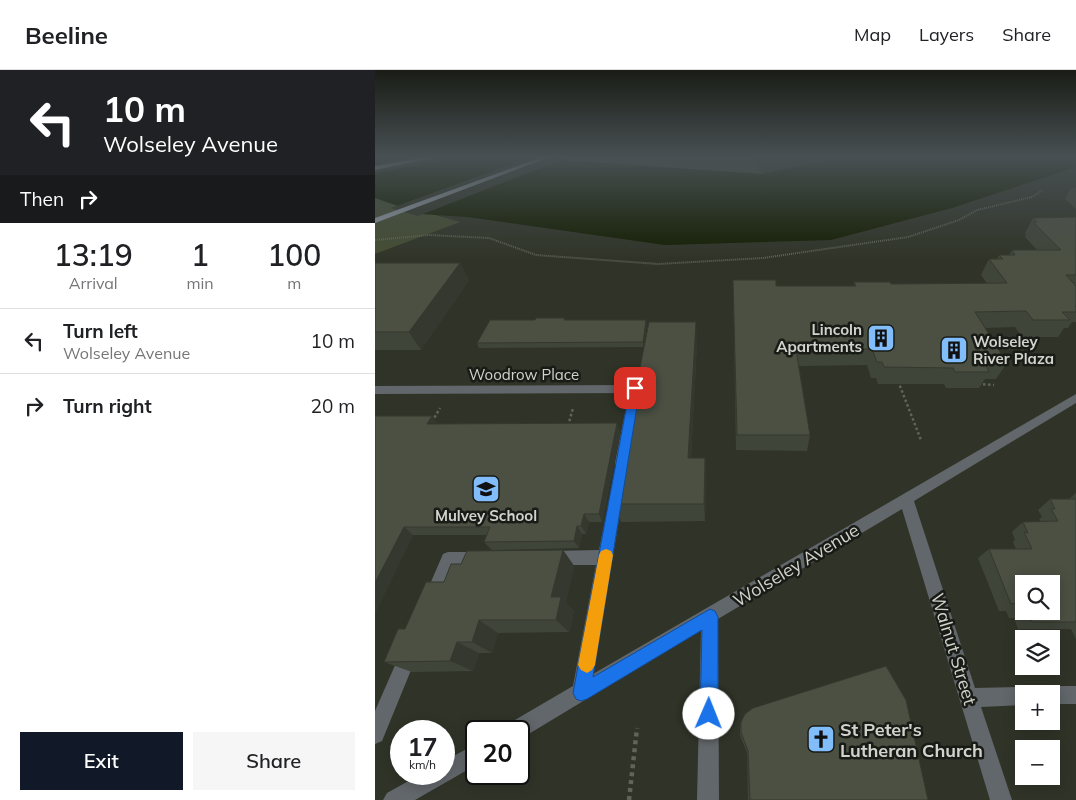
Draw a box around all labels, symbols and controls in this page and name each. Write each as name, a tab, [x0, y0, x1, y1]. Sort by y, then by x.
text: Beeline	[25, 20, 108, 50]
text: Map	[854, 23, 891, 46]
text: Layers	[919, 23, 974, 46]
text: Share	[1002, 23, 1051, 46]
text: 10 m	[103, 87, 186, 131]
icon: left	[20, 90, 85, 155]
text: Wolseley Avenue	[103, 130, 278, 158]
icon: right	[74, 185, 102, 213]
text: Then	[20, 187, 64, 211]
text: 13:19	[54, 236, 133, 274]
text: 1	[191, 236, 209, 274]
text: 100	[267, 236, 321, 274]
text: Arrival	[69, 273, 118, 293]
text: min	[186, 273, 214, 293]
text: m	[287, 273, 301, 293]
text: Turn left	[63, 319, 138, 343]
place label: Lincoln Apartments	[776, 320, 862, 356]
building icon: Lincoln Apartments	[866, 323, 896, 353]
icon: left	[20, 327, 48, 355]
text: 10 m	[311, 329, 355, 353]
place label: Wolseley River Plaza	[973, 332, 1054, 368]
building icon: Wolseley River Plaza	[939, 335, 969, 365]
text: Wolseley Avenue	[63, 343, 190, 363]
street label: Woodrow Place	[469, 365, 579, 384]
pin	[614, 367, 656, 409]
icon: arrive	[621, 374, 649, 402]
icon: right	[20, 392, 48, 420]
text: Turn right	[63, 394, 152, 418]
text: 20 m	[311, 394, 355, 418]
school or university icon: Mulvey School	[471, 474, 501, 504]
place label: Mulvey School	[435, 506, 537, 525]
street label: Wolseley Avenue	[729, 518, 863, 612]
map controls	[1015, 575, 1060, 785]
button: search	[1015, 575, 1060, 620]
street label: Walnut Street	[926, 590, 982, 708]
button: layers	[1015, 630, 1060, 675]
button: +	[1015, 685, 1060, 730]
position arrow	[682, 687, 734, 739]
place label: St Peter's Lutheran Church	[840, 718, 983, 762]
speed limit sign: 20	[465, 720, 530, 785]
church icon: St Peter's Lutheran Church	[806, 724, 836, 754]
text: 17	[407, 731, 438, 762]
button: Exit	[20, 732, 183, 790]
button: Share	[193, 732, 355, 790]
button: −	[1015, 740, 1060, 785]
text: km/h	[409, 757, 436, 772]

